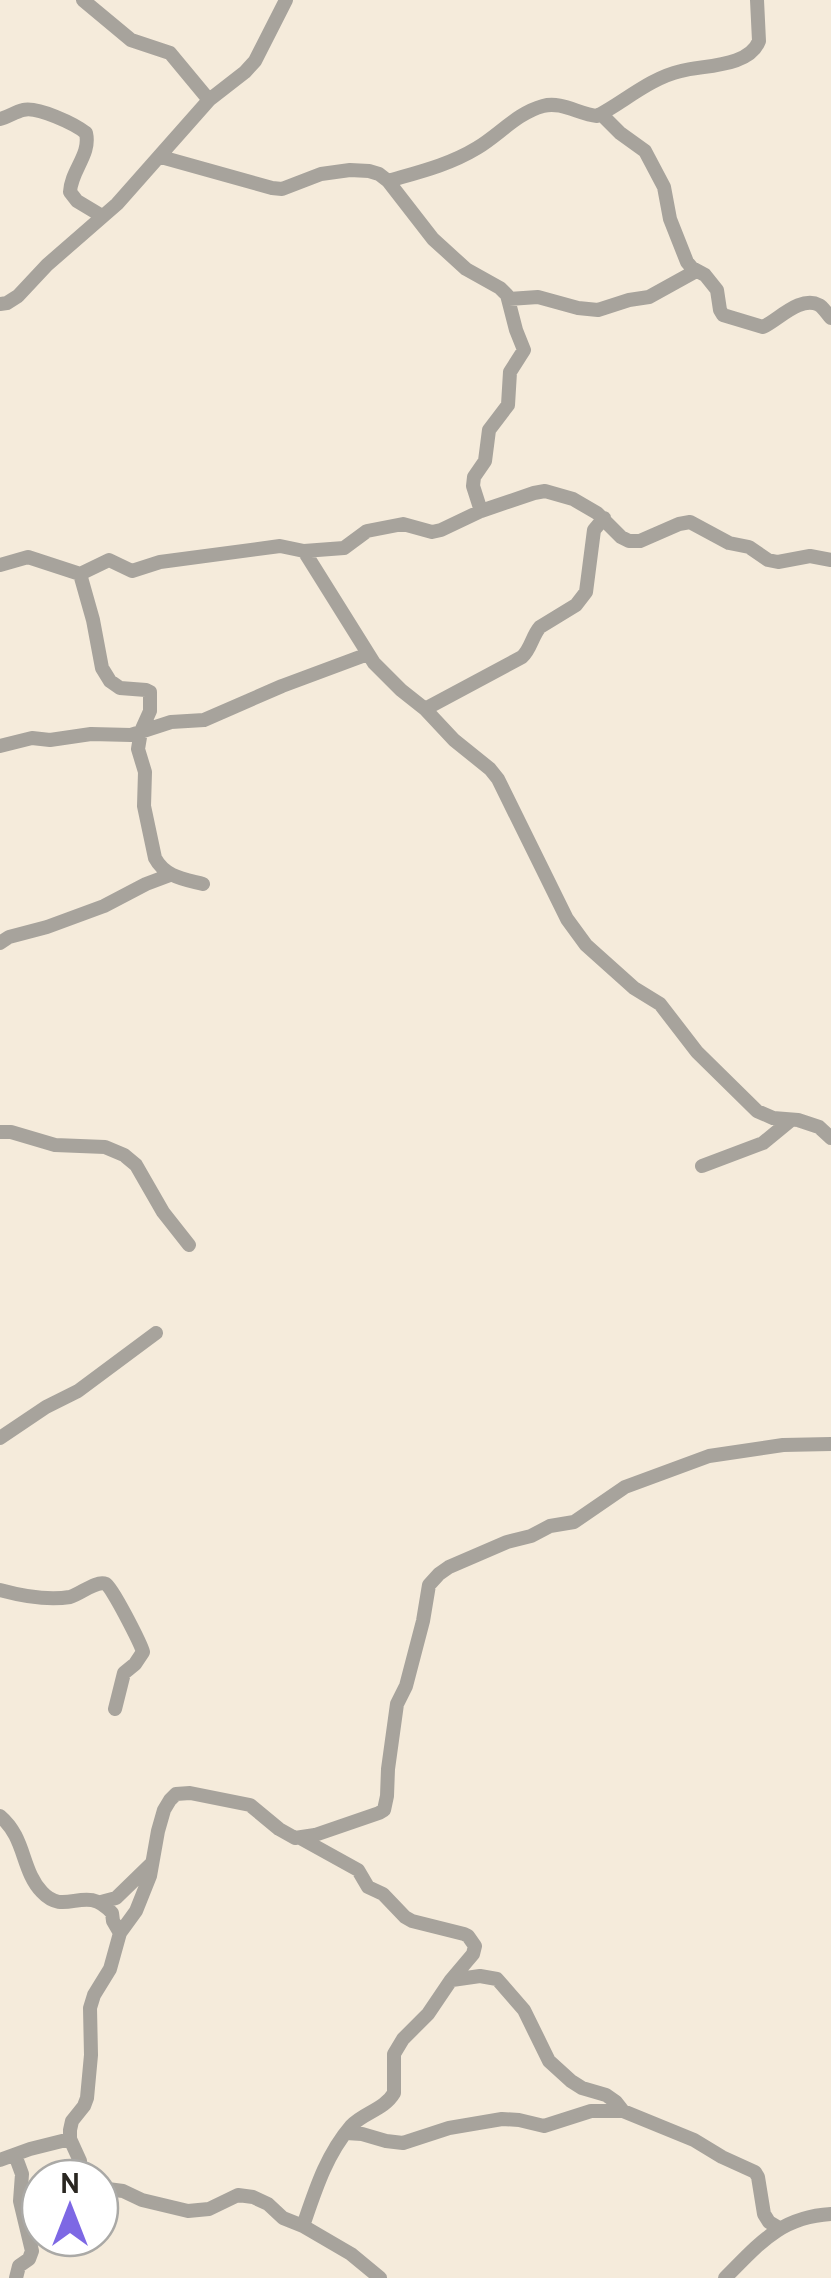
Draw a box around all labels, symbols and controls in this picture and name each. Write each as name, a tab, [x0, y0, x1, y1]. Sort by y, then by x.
north arrow	[20, 2158, 120, 2258]
text: N	[60, 2168, 80, 2204]

